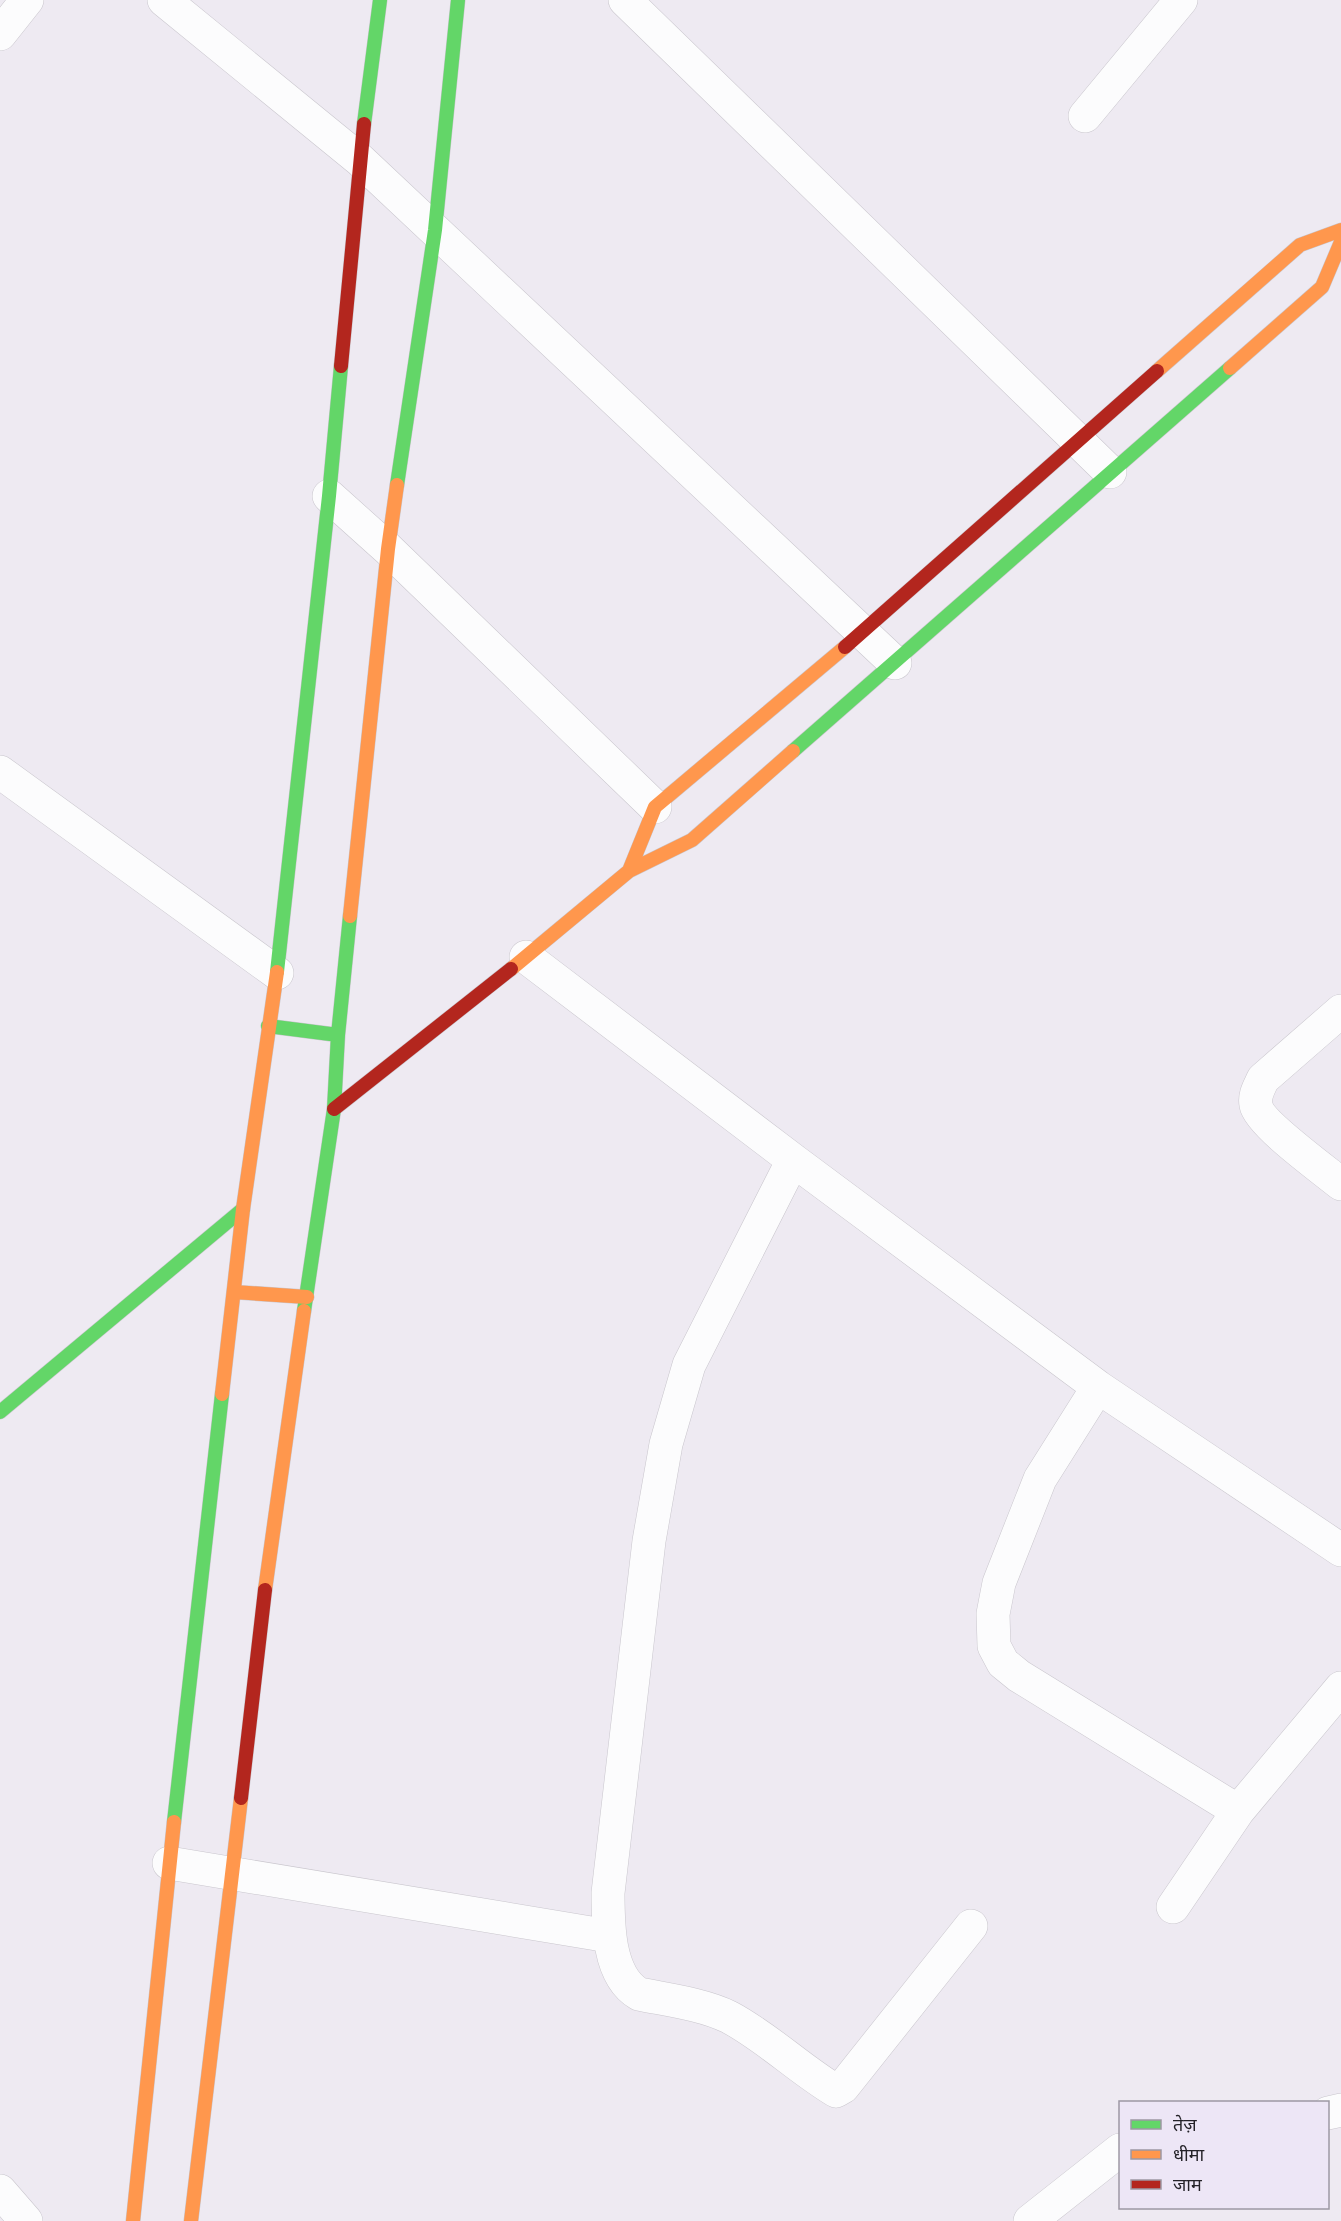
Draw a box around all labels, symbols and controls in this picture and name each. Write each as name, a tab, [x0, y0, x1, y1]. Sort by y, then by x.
legend	[1119, 2101, 1329, 2209]
text: तेज़	[1173, 2113, 1197, 2135]
text: धीमा	[1173, 2143, 1204, 2165]
text: जाम	[1173, 2173, 1203, 2195]

